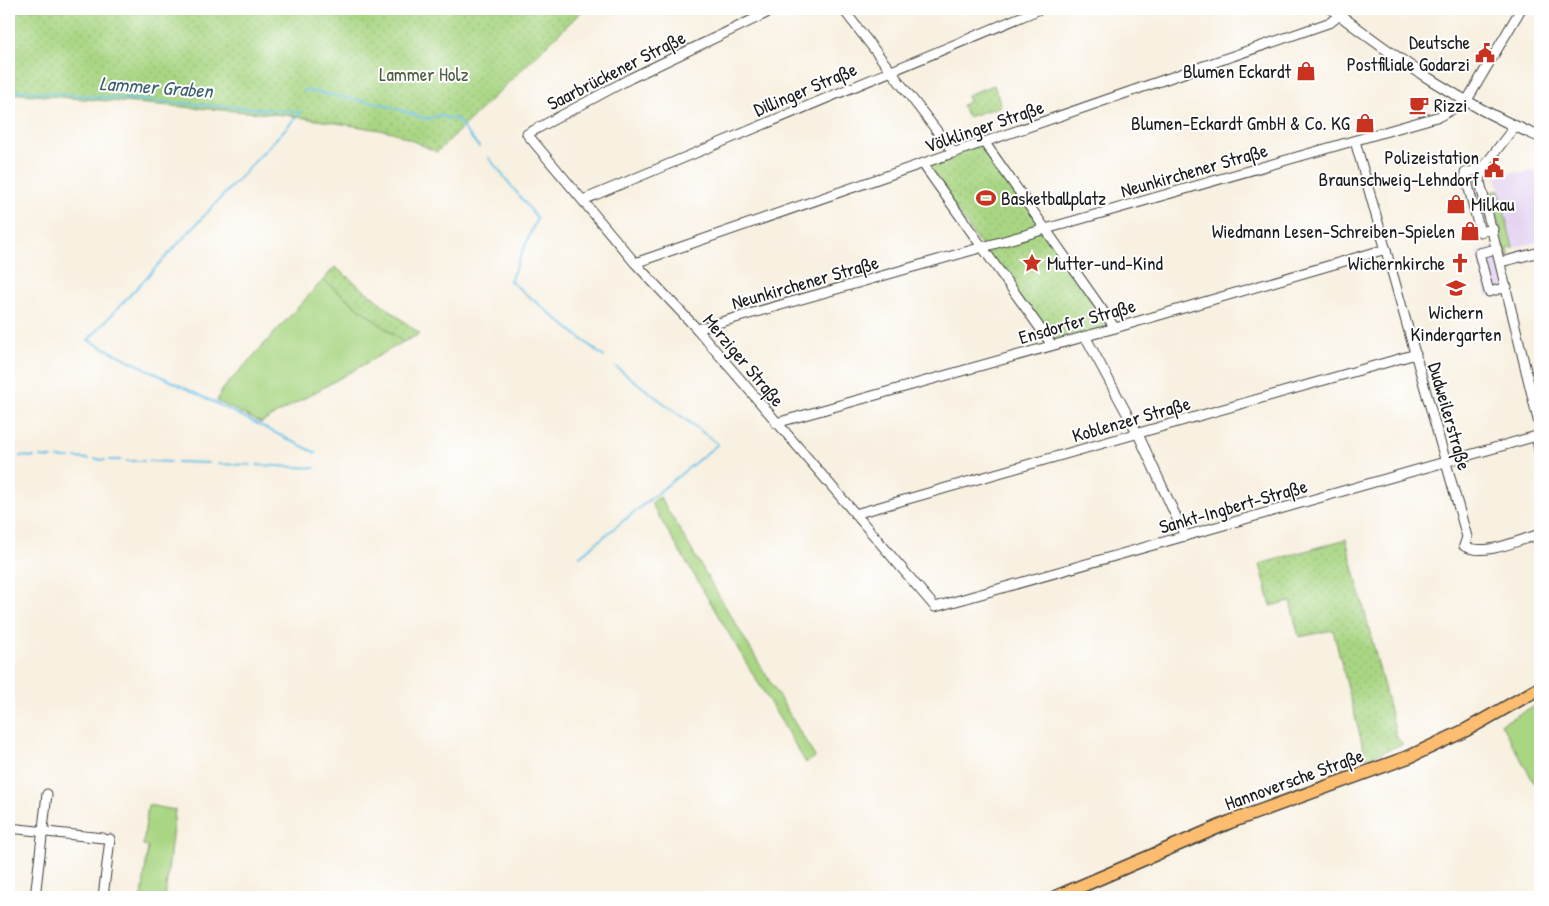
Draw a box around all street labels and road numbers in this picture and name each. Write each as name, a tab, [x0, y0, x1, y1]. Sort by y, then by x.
street label: Saarbrückener Straße	[542, 24, 690, 116]
street label: Dillinger Straße	[749, 55, 861, 122]
street label: Völklinger Straße	[921, 93, 1048, 159]
street label: Neunkirchener Straße	[1118, 136, 1271, 203]
street label: Neunkirchener Straße	[729, 248, 882, 315]
street label: Ensdorfer Straße	[1016, 292, 1139, 350]
street label: Merziger Straße	[697, 308, 791, 412]
street label: Dudweilerstraße	[1422, 359, 1478, 473]
street label: Koblenzer Straße	[1069, 390, 1193, 448]
street label: Sankt-Ingbert-Straße	[1156, 472, 1310, 540]
street label: Hannoversche Straße	[1221, 742, 1367, 816]

